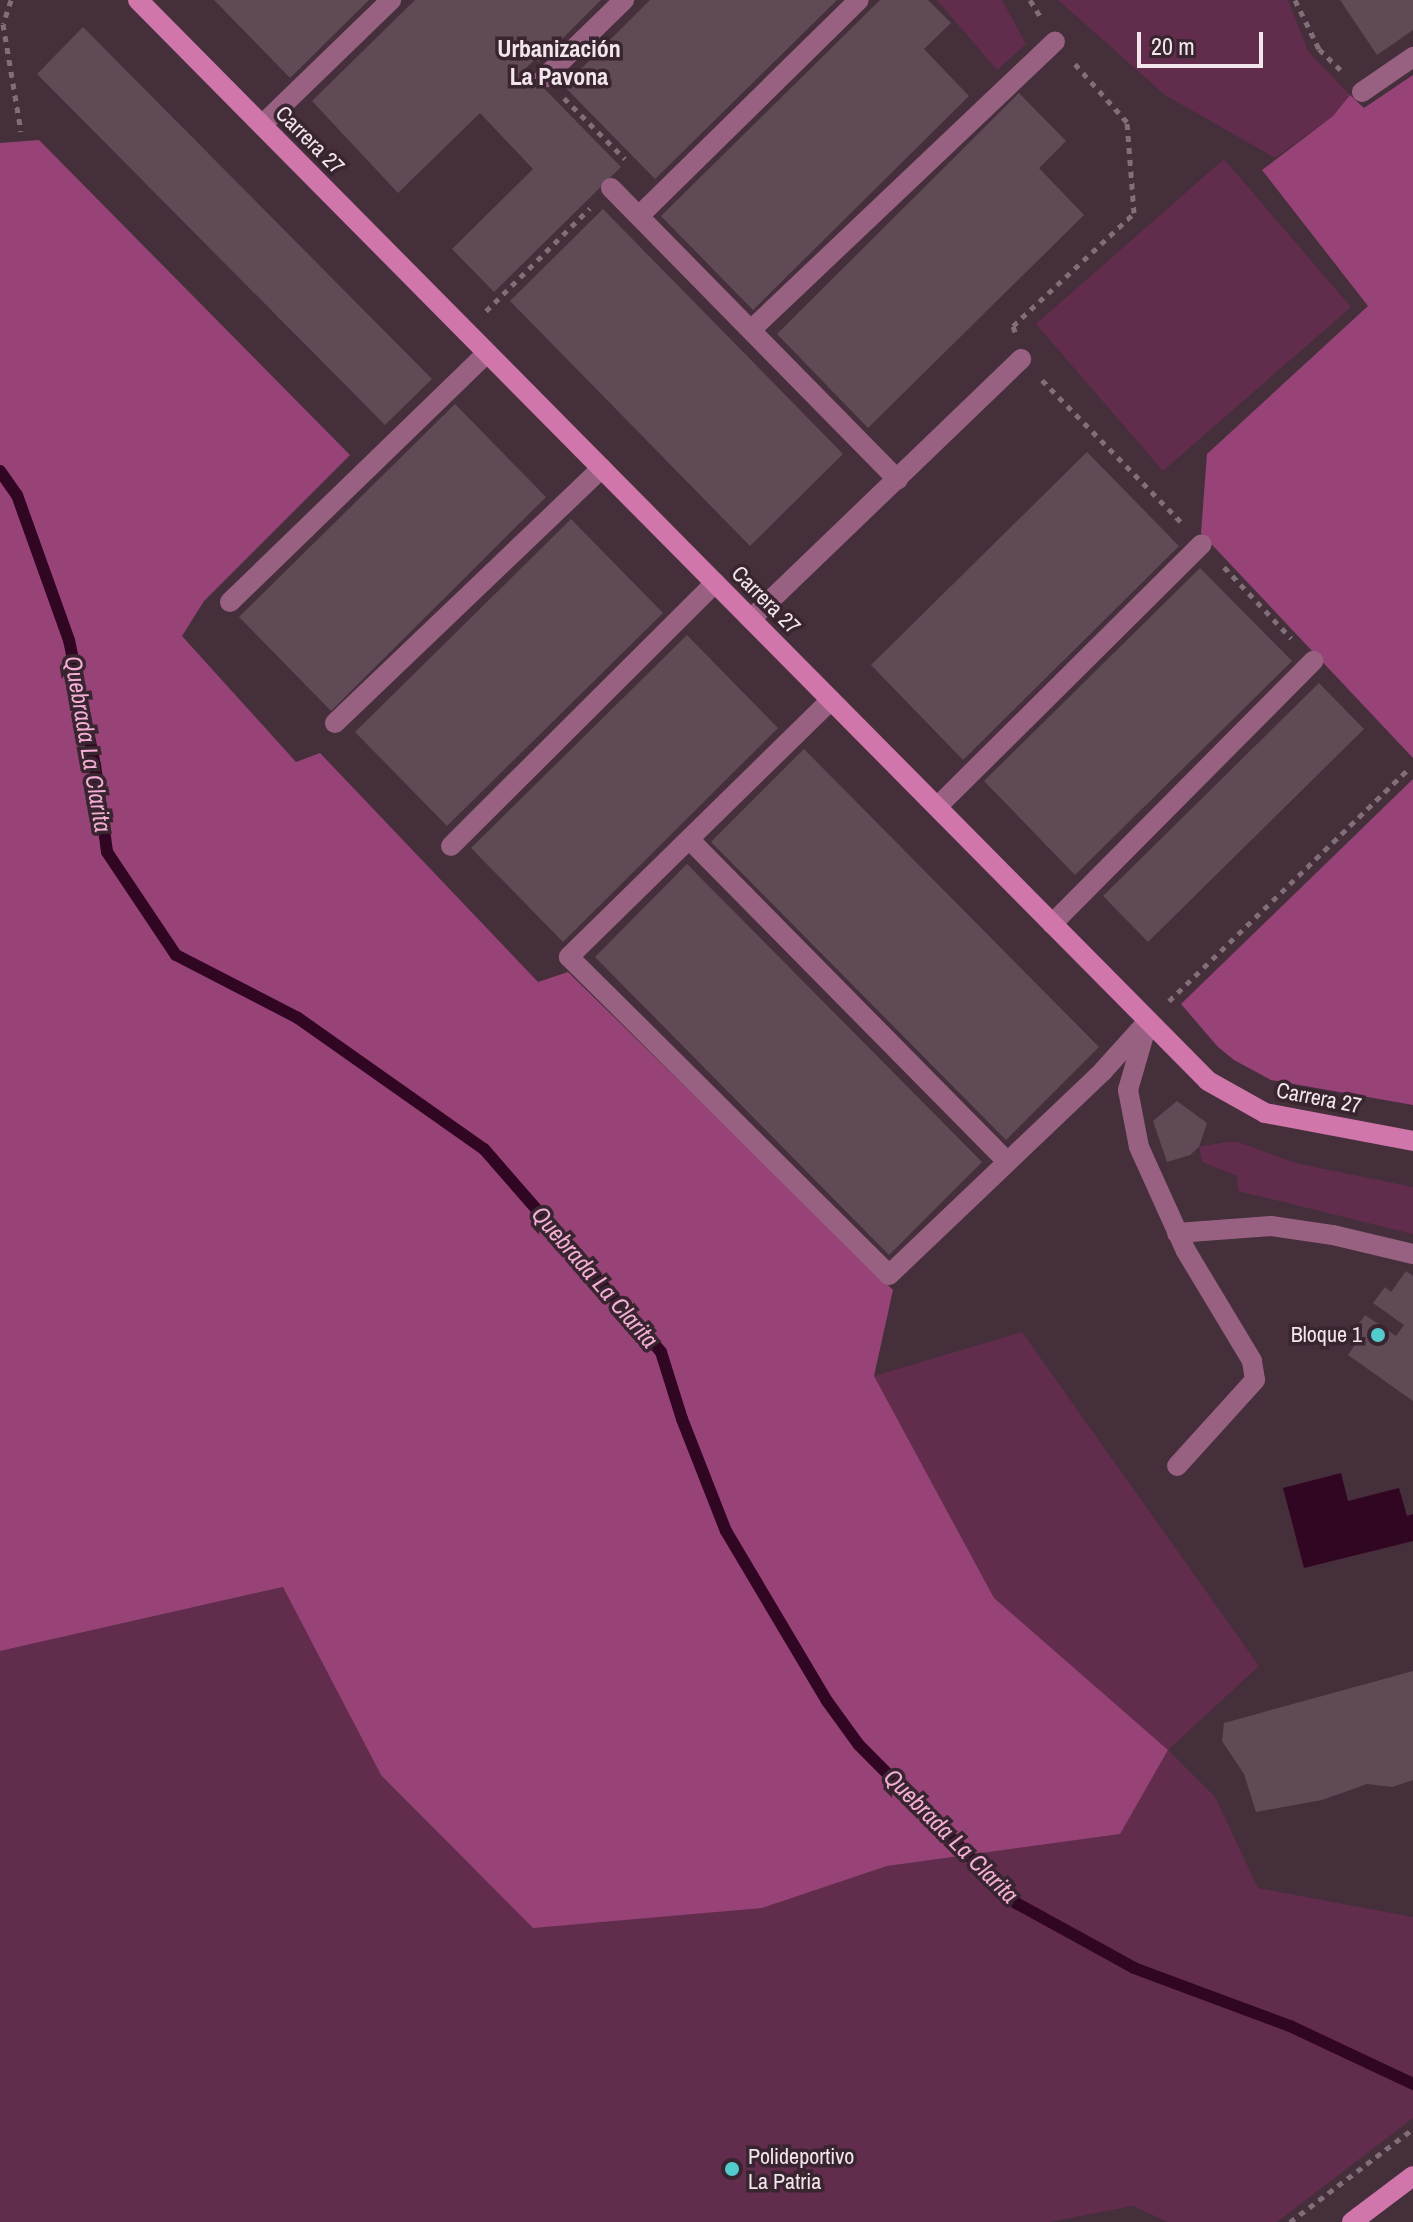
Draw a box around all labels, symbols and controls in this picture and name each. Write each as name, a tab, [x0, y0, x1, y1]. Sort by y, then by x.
scale bar	[1141, 16, 1267, 66]
text: 20 m	[1151, 30, 1195, 62]
district label: Urbanización La Pavona	[497, 35, 621, 91]
street label: Carrera 27	[270, 100, 350, 180]
street label: Carrera 27	[726, 560, 806, 640]
water label: Quebrada La Clarita	[58, 654, 118, 834]
street label: Carrera 27	[1274, 1077, 1364, 1119]
water label: Quebrada La Clarita	[526, 1200, 664, 1354]
place label: Bloque 1	[1291, 1322, 1362, 1348]
marker: Bloque 1	[1369, 1326, 1387, 1344]
water label: Quebrada La Clarita	[878, 1763, 1024, 1909]
place label: Polideportivo La Patria	[748, 2143, 854, 2194]
marker: Polideportivo La Patria	[723, 2160, 741, 2178]

